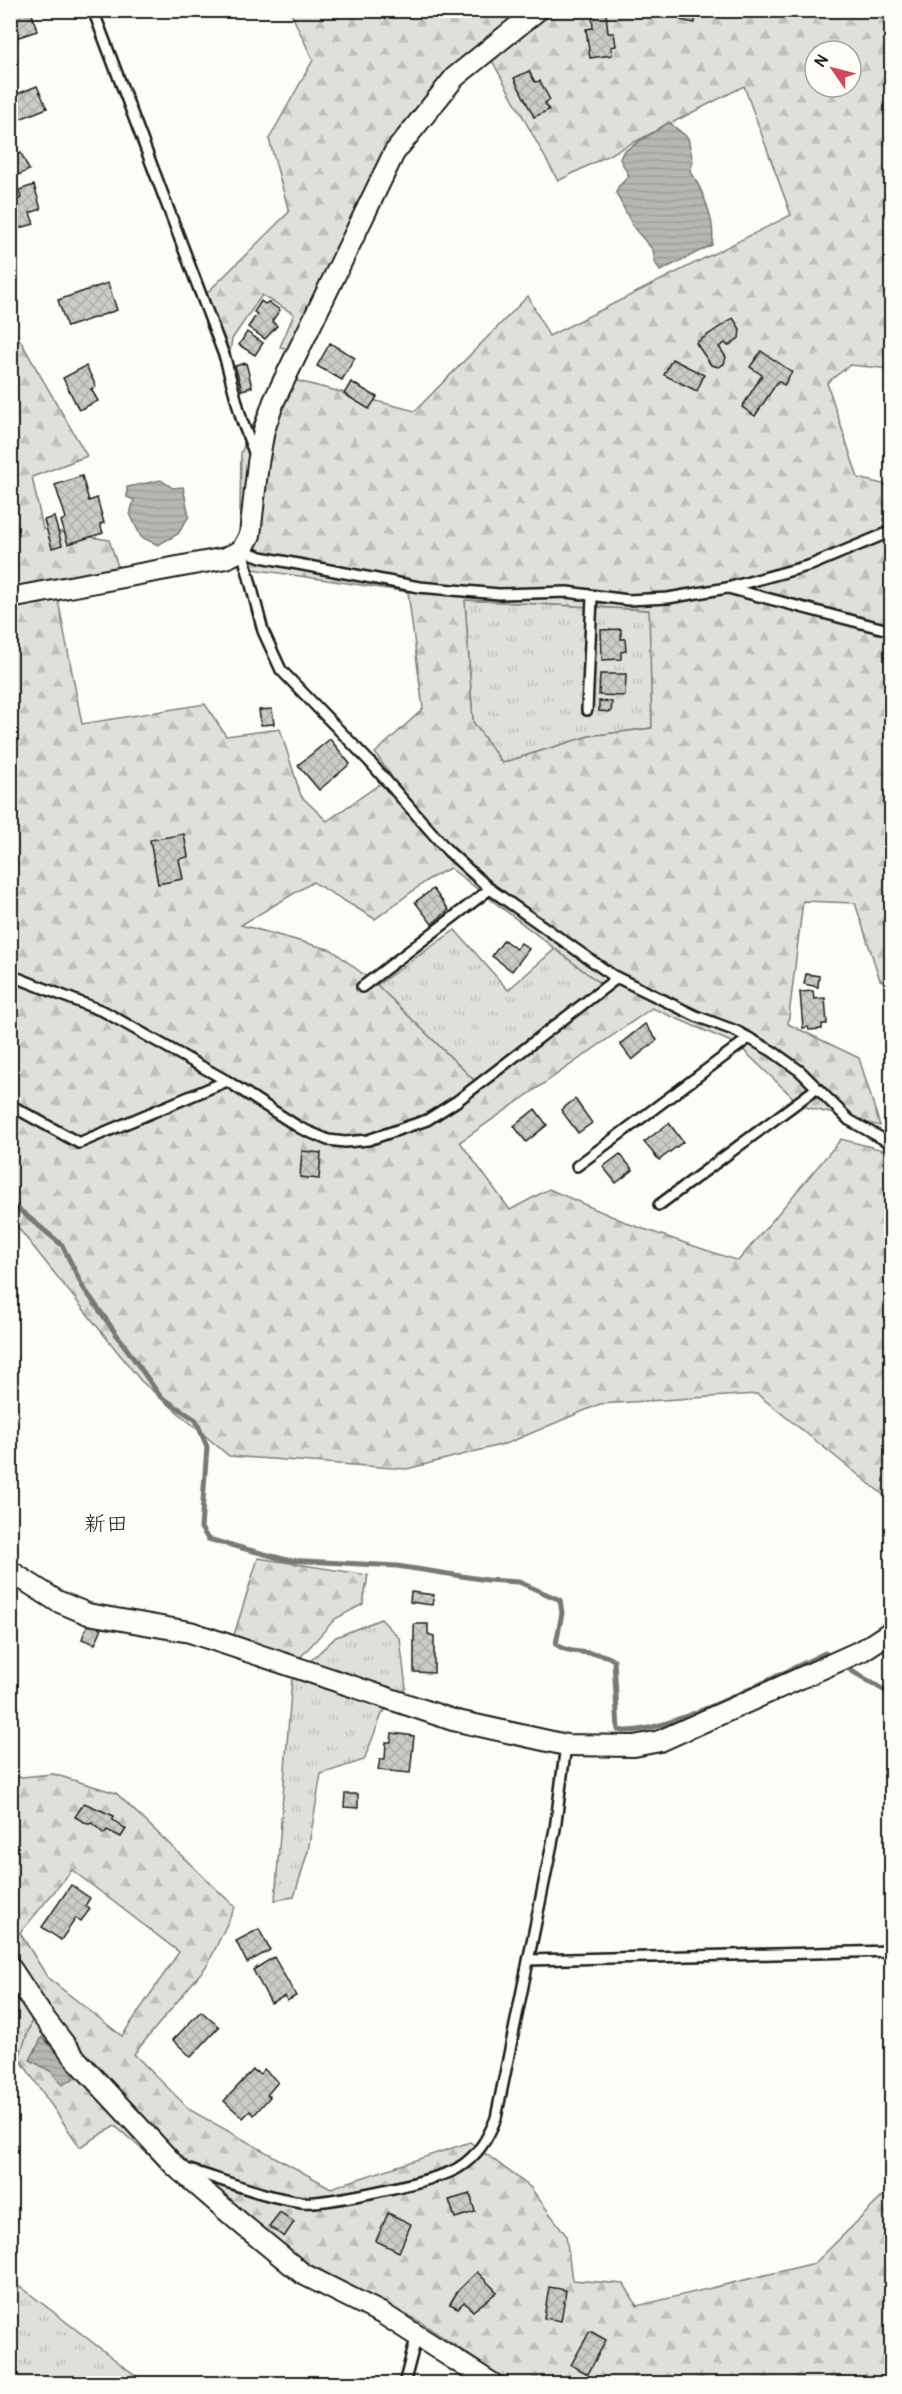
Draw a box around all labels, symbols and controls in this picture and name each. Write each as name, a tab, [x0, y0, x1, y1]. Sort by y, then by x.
north arrow	[803, 39, 863, 99]
text: N	[810, 51, 833, 71]
district label: 新田	[84, 1510, 128, 1538]

